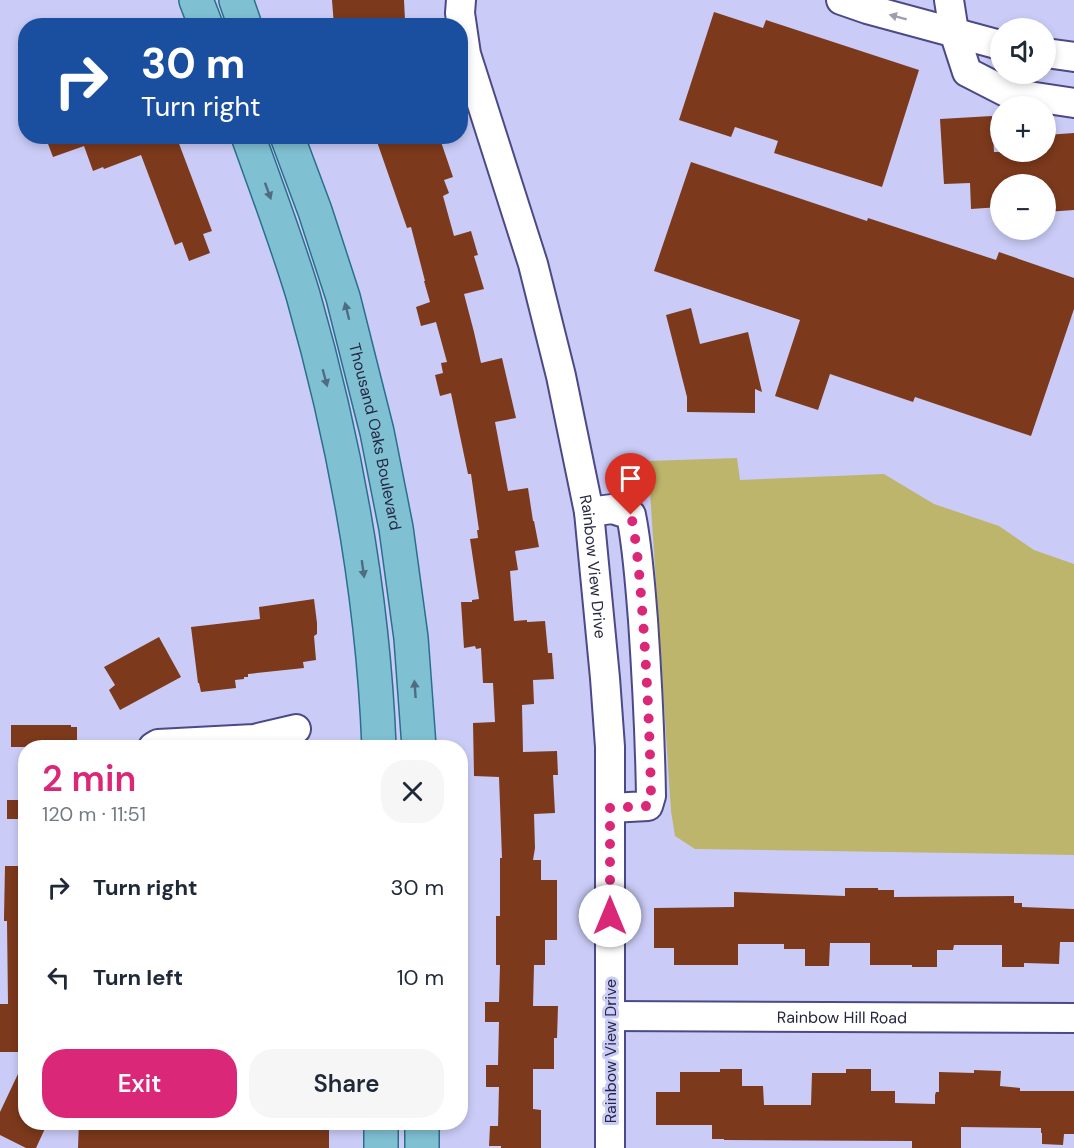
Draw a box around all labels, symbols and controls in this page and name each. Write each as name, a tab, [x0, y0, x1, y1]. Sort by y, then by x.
one-way arrow	[888, 12, 906, 21]
map controls	[990, 18, 1056, 240]
button: sound	[990, 18, 1056, 84]
text: 30 m	[141, 36, 245, 91]
icon: right	[42, 42, 120, 120]
text: Turn right	[141, 89, 261, 124]
button: +	[990, 96, 1056, 162]
button: −	[990, 174, 1056, 240]
one-way arrow	[263, 183, 273, 201]
one-way arrow	[341, 302, 351, 321]
street label: Thousand Oaks Boulevard	[345, 341, 407, 532]
one-way arrow	[321, 369, 330, 387]
pin	[605, 453, 656, 515]
icon: arrive	[614, 462, 647, 495]
street label: Rainbow View Drive	[575, 493, 612, 639]
one-way arrow	[358, 560, 367, 579]
one-way arrow	[410, 679, 420, 698]
text: 2 min	[42, 755, 136, 802]
button: close	[381, 760, 444, 823]
text: 120 m · 11:51	[42, 801, 146, 827]
icon: right	[42, 871, 75, 904]
text: Turn right	[93, 873, 198, 902]
text: 30 m	[390, 873, 444, 902]
position arrow	[578, 884, 642, 948]
icon: left	[42, 961, 75, 994]
text: Turn left	[93, 963, 183, 992]
text: 10 m	[397, 963, 444, 992]
street label: Rainbow View Drive	[600, 979, 621, 1123]
street label: Rainbow Hill Road	[777, 1006, 907, 1028]
button: Exit	[42, 1049, 237, 1118]
button: Share	[249, 1049, 444, 1118]

